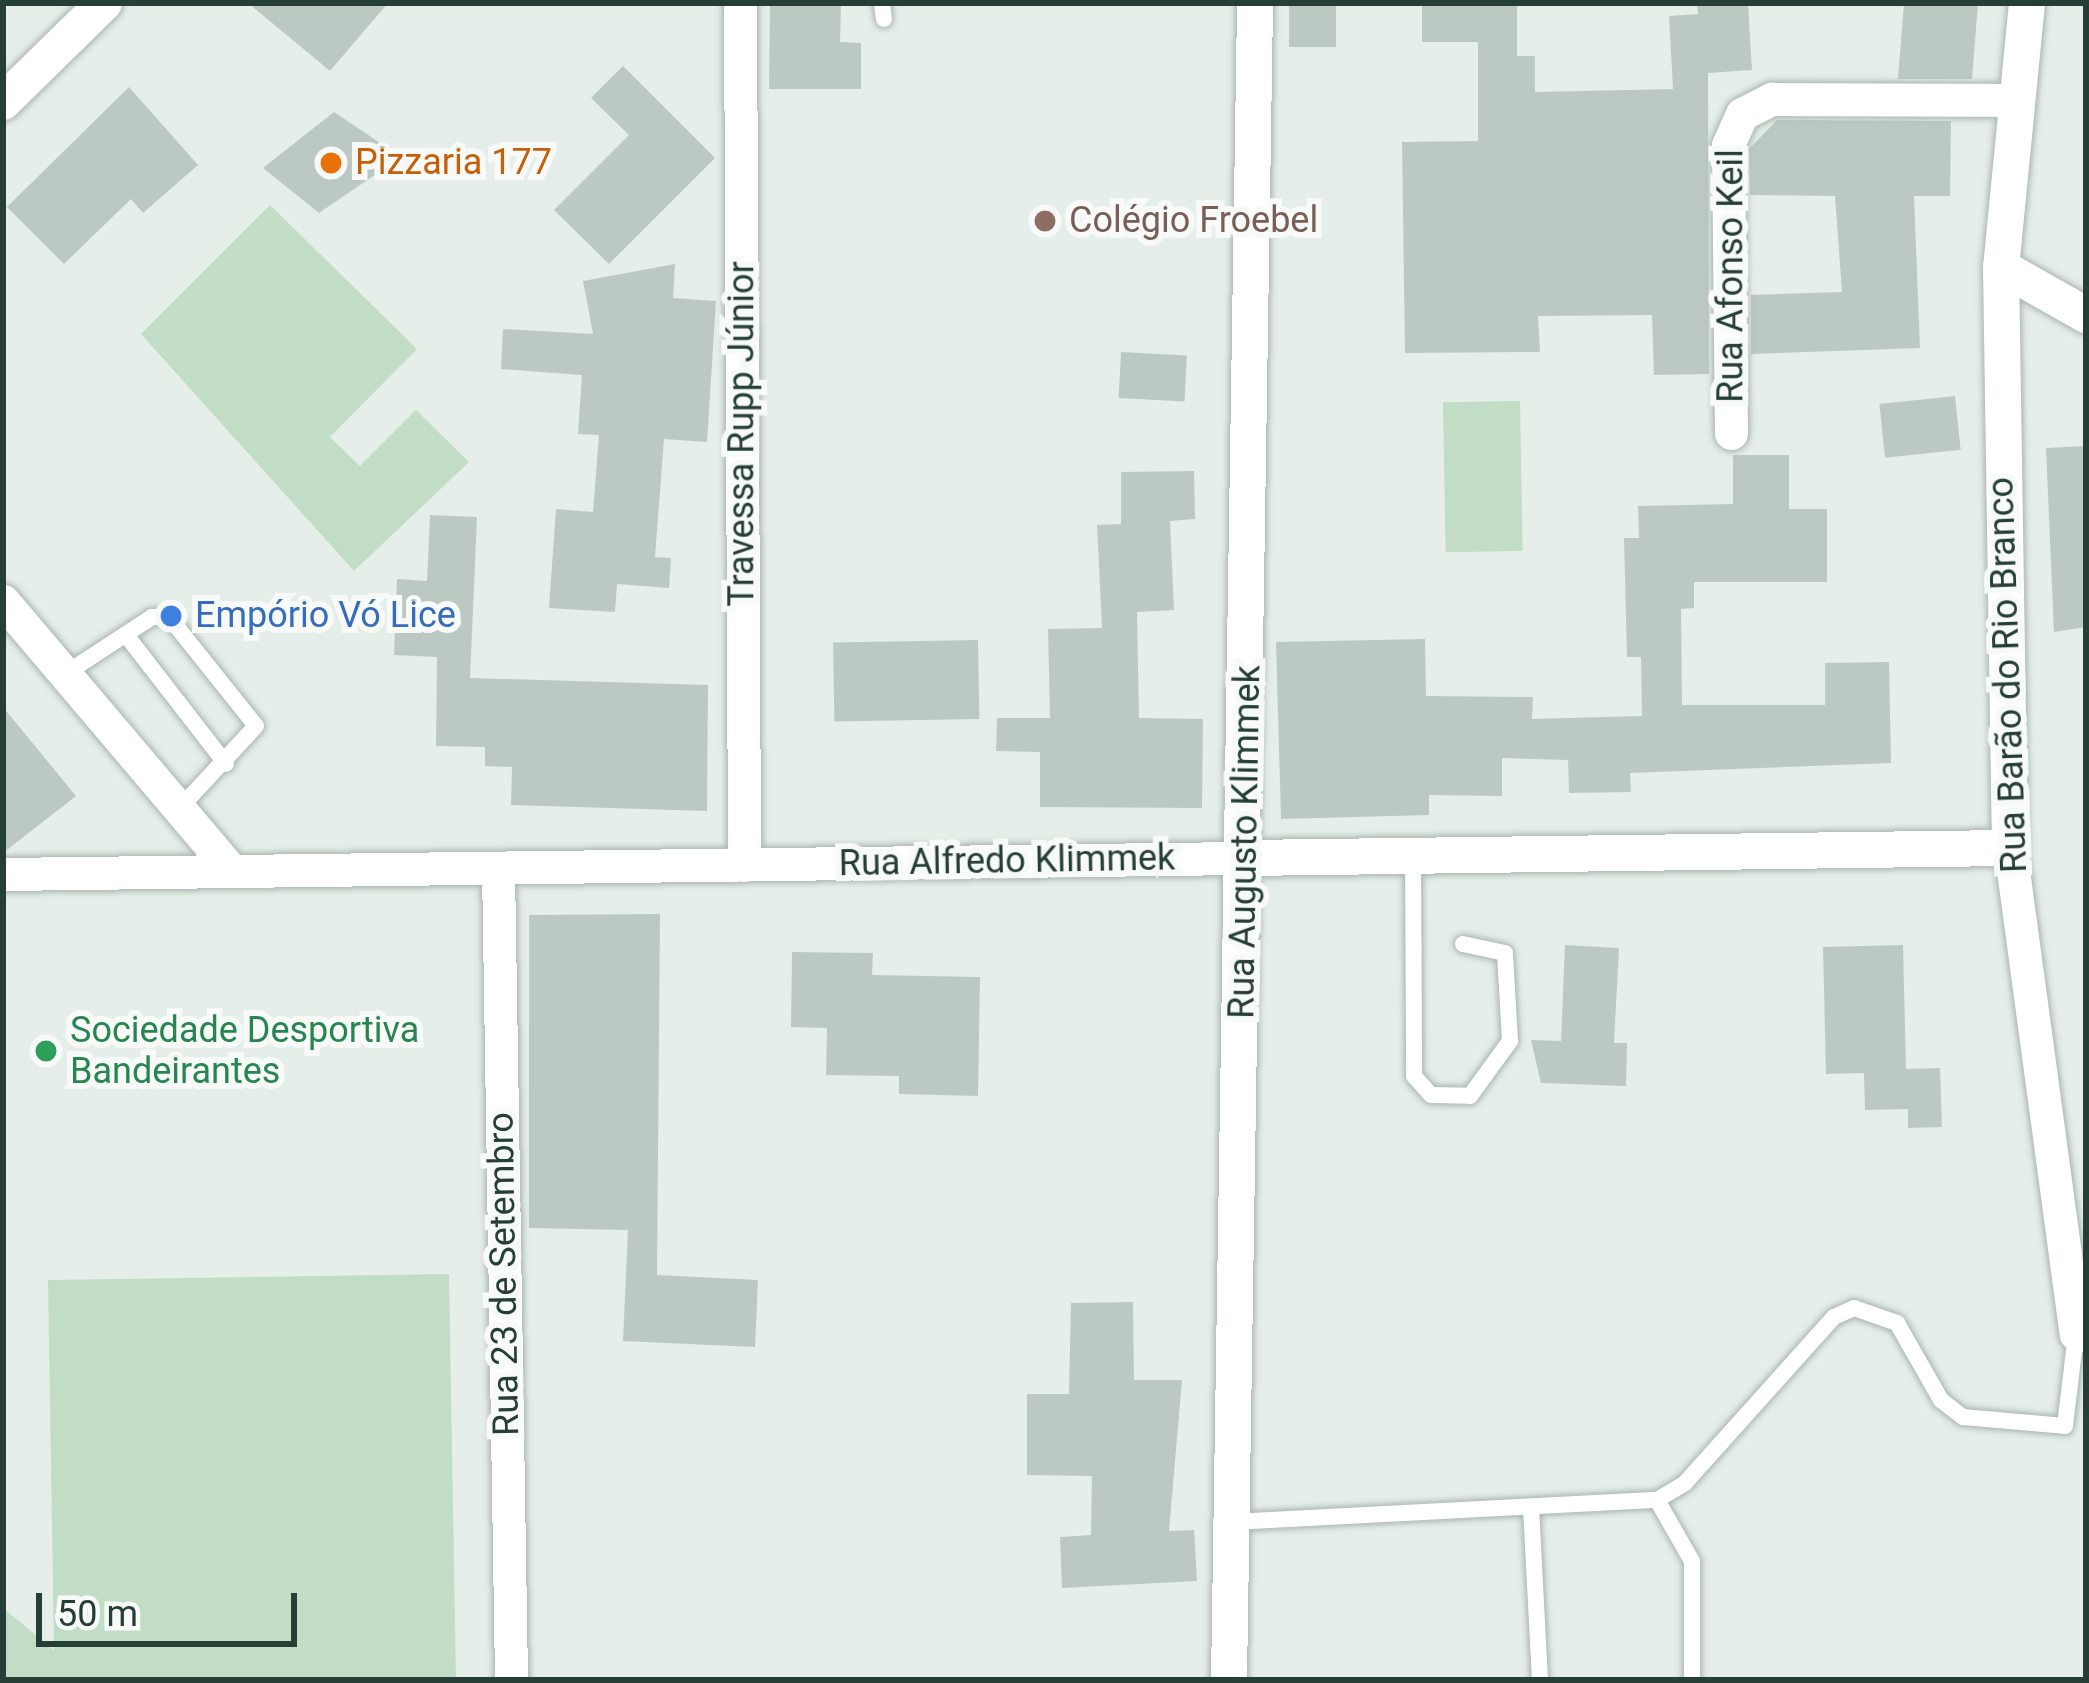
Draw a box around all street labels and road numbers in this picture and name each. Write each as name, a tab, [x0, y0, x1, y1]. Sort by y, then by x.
street label: Rua Afonso Keil	[1709, 149, 1753, 403]
street label: Travessa Rupp Júnior	[720, 261, 764, 607]
street label: Rua Barão do Rio Branco	[1980, 476, 2036, 874]
street label: Rua Augusto Klimmek	[1220, 665, 1270, 1019]
street label: Rua Alfredo Klimmek	[838, 836, 1176, 886]
street label: Rua 23 de Setembro	[480, 1112, 528, 1436]

